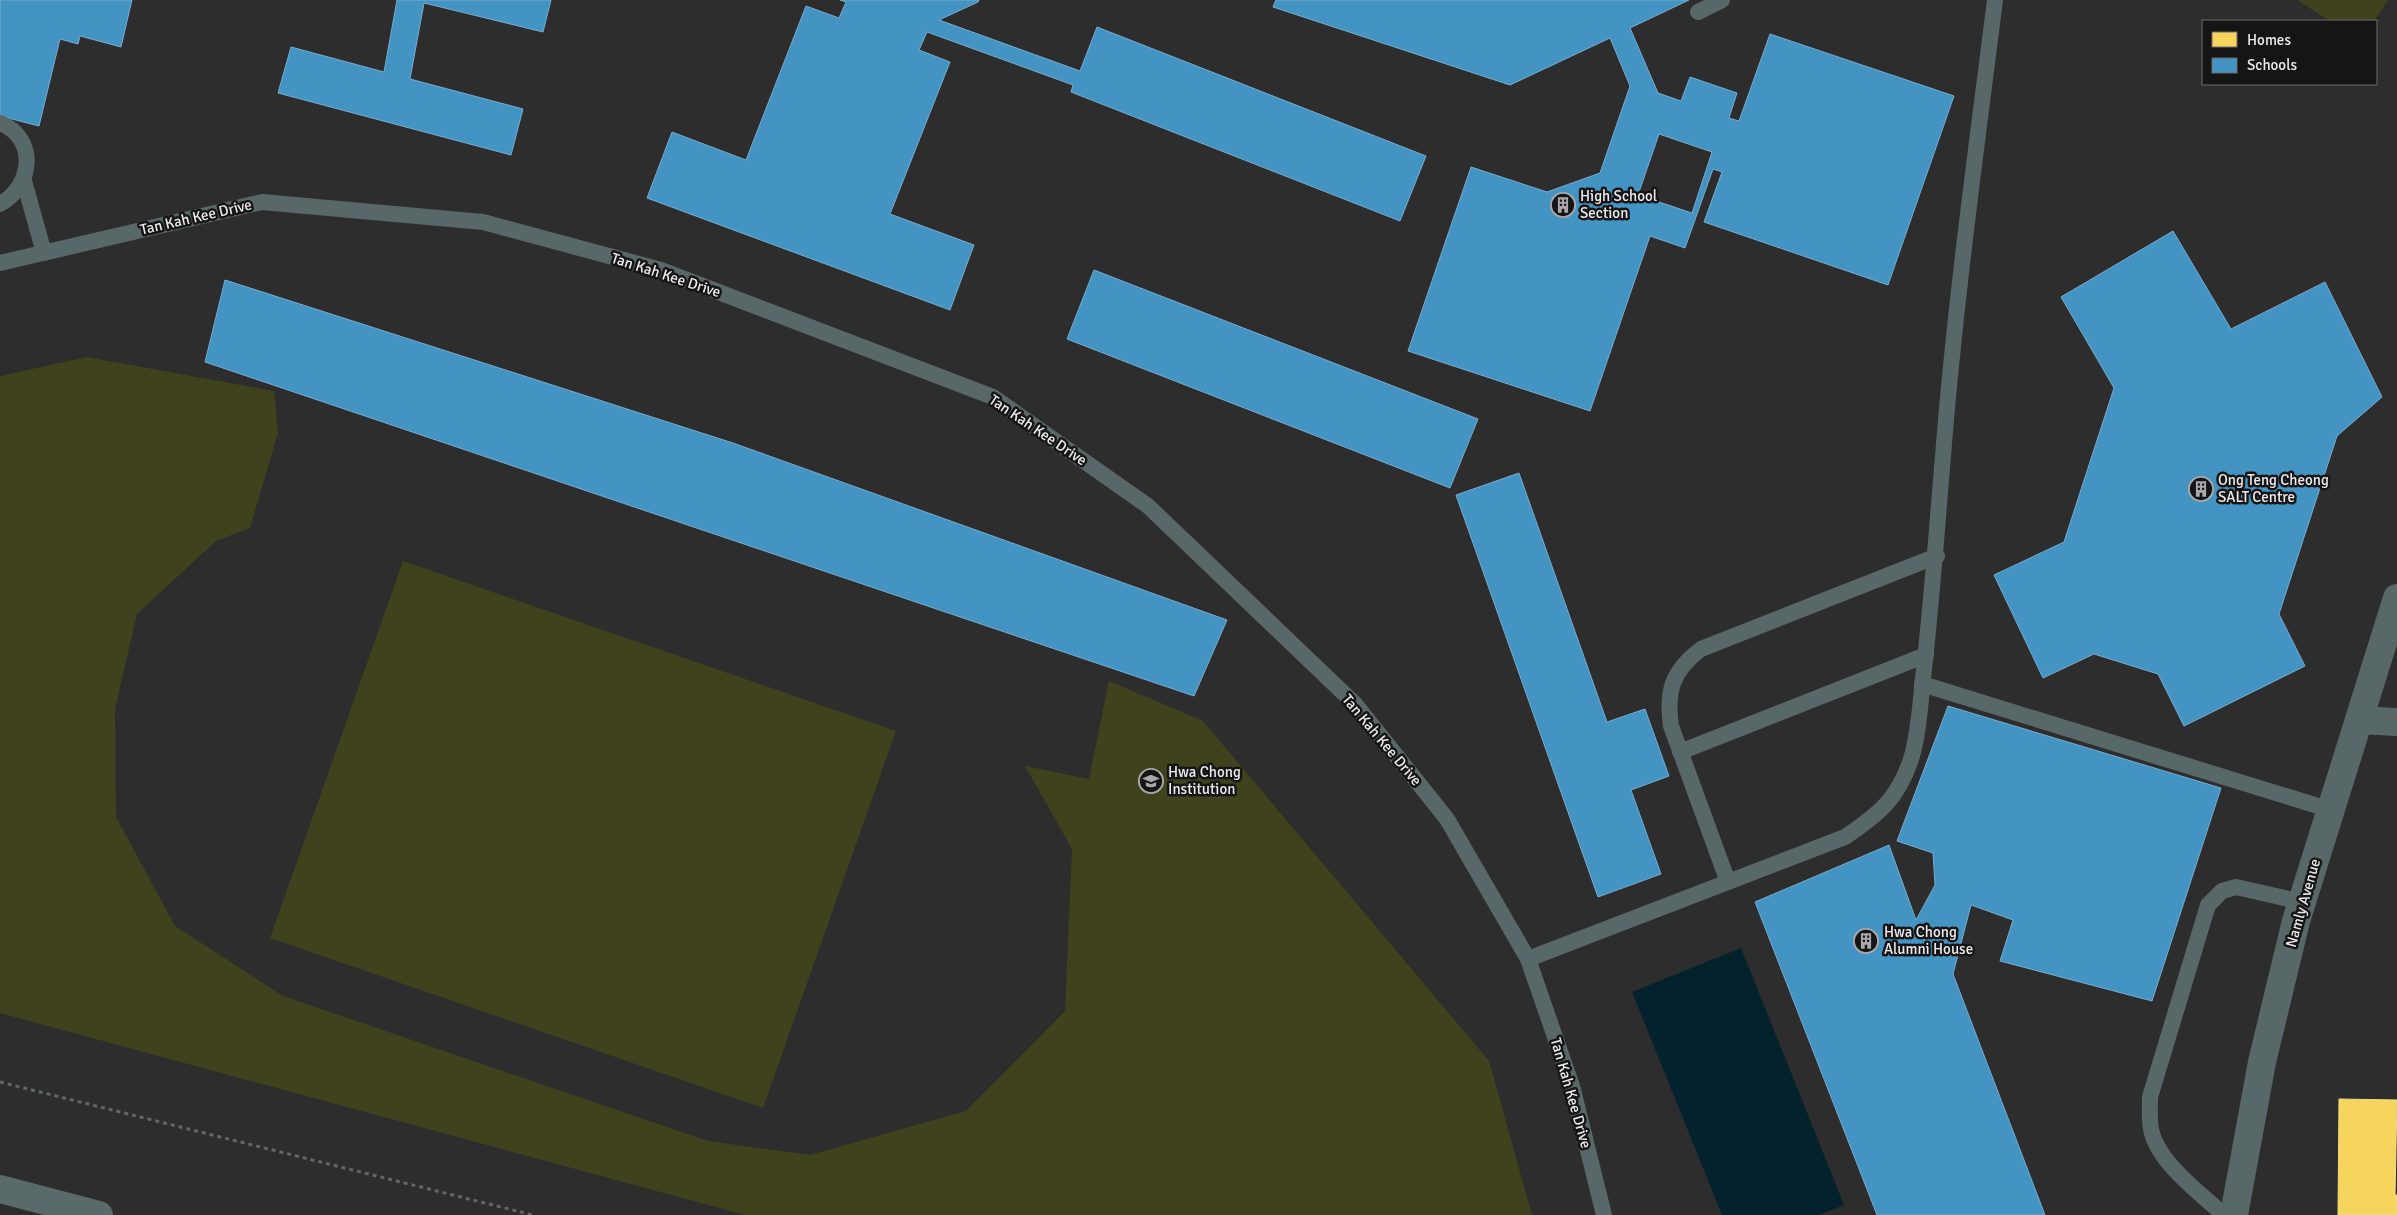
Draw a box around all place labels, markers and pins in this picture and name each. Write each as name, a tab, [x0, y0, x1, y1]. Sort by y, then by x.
place label: High School Section	[1580, 187, 1657, 222]
building icon: High School Section	[1550, 192, 1576, 218]
place label: Ong Teng Cheong SALT Centre	[2218, 471, 2329, 506]
building icon: Ong Teng Cheong SALT Centre	[2188, 476, 2214, 502]
place label: Hwa Chong Institution	[1168, 763, 1241, 798]
school or university icon: Hwa Chong Institution	[1138, 768, 1164, 794]
place label: Hwa Chong Alumni House	[1884, 923, 1973, 958]
building icon: Hwa Chong Alumni House	[1853, 928, 1879, 954]

